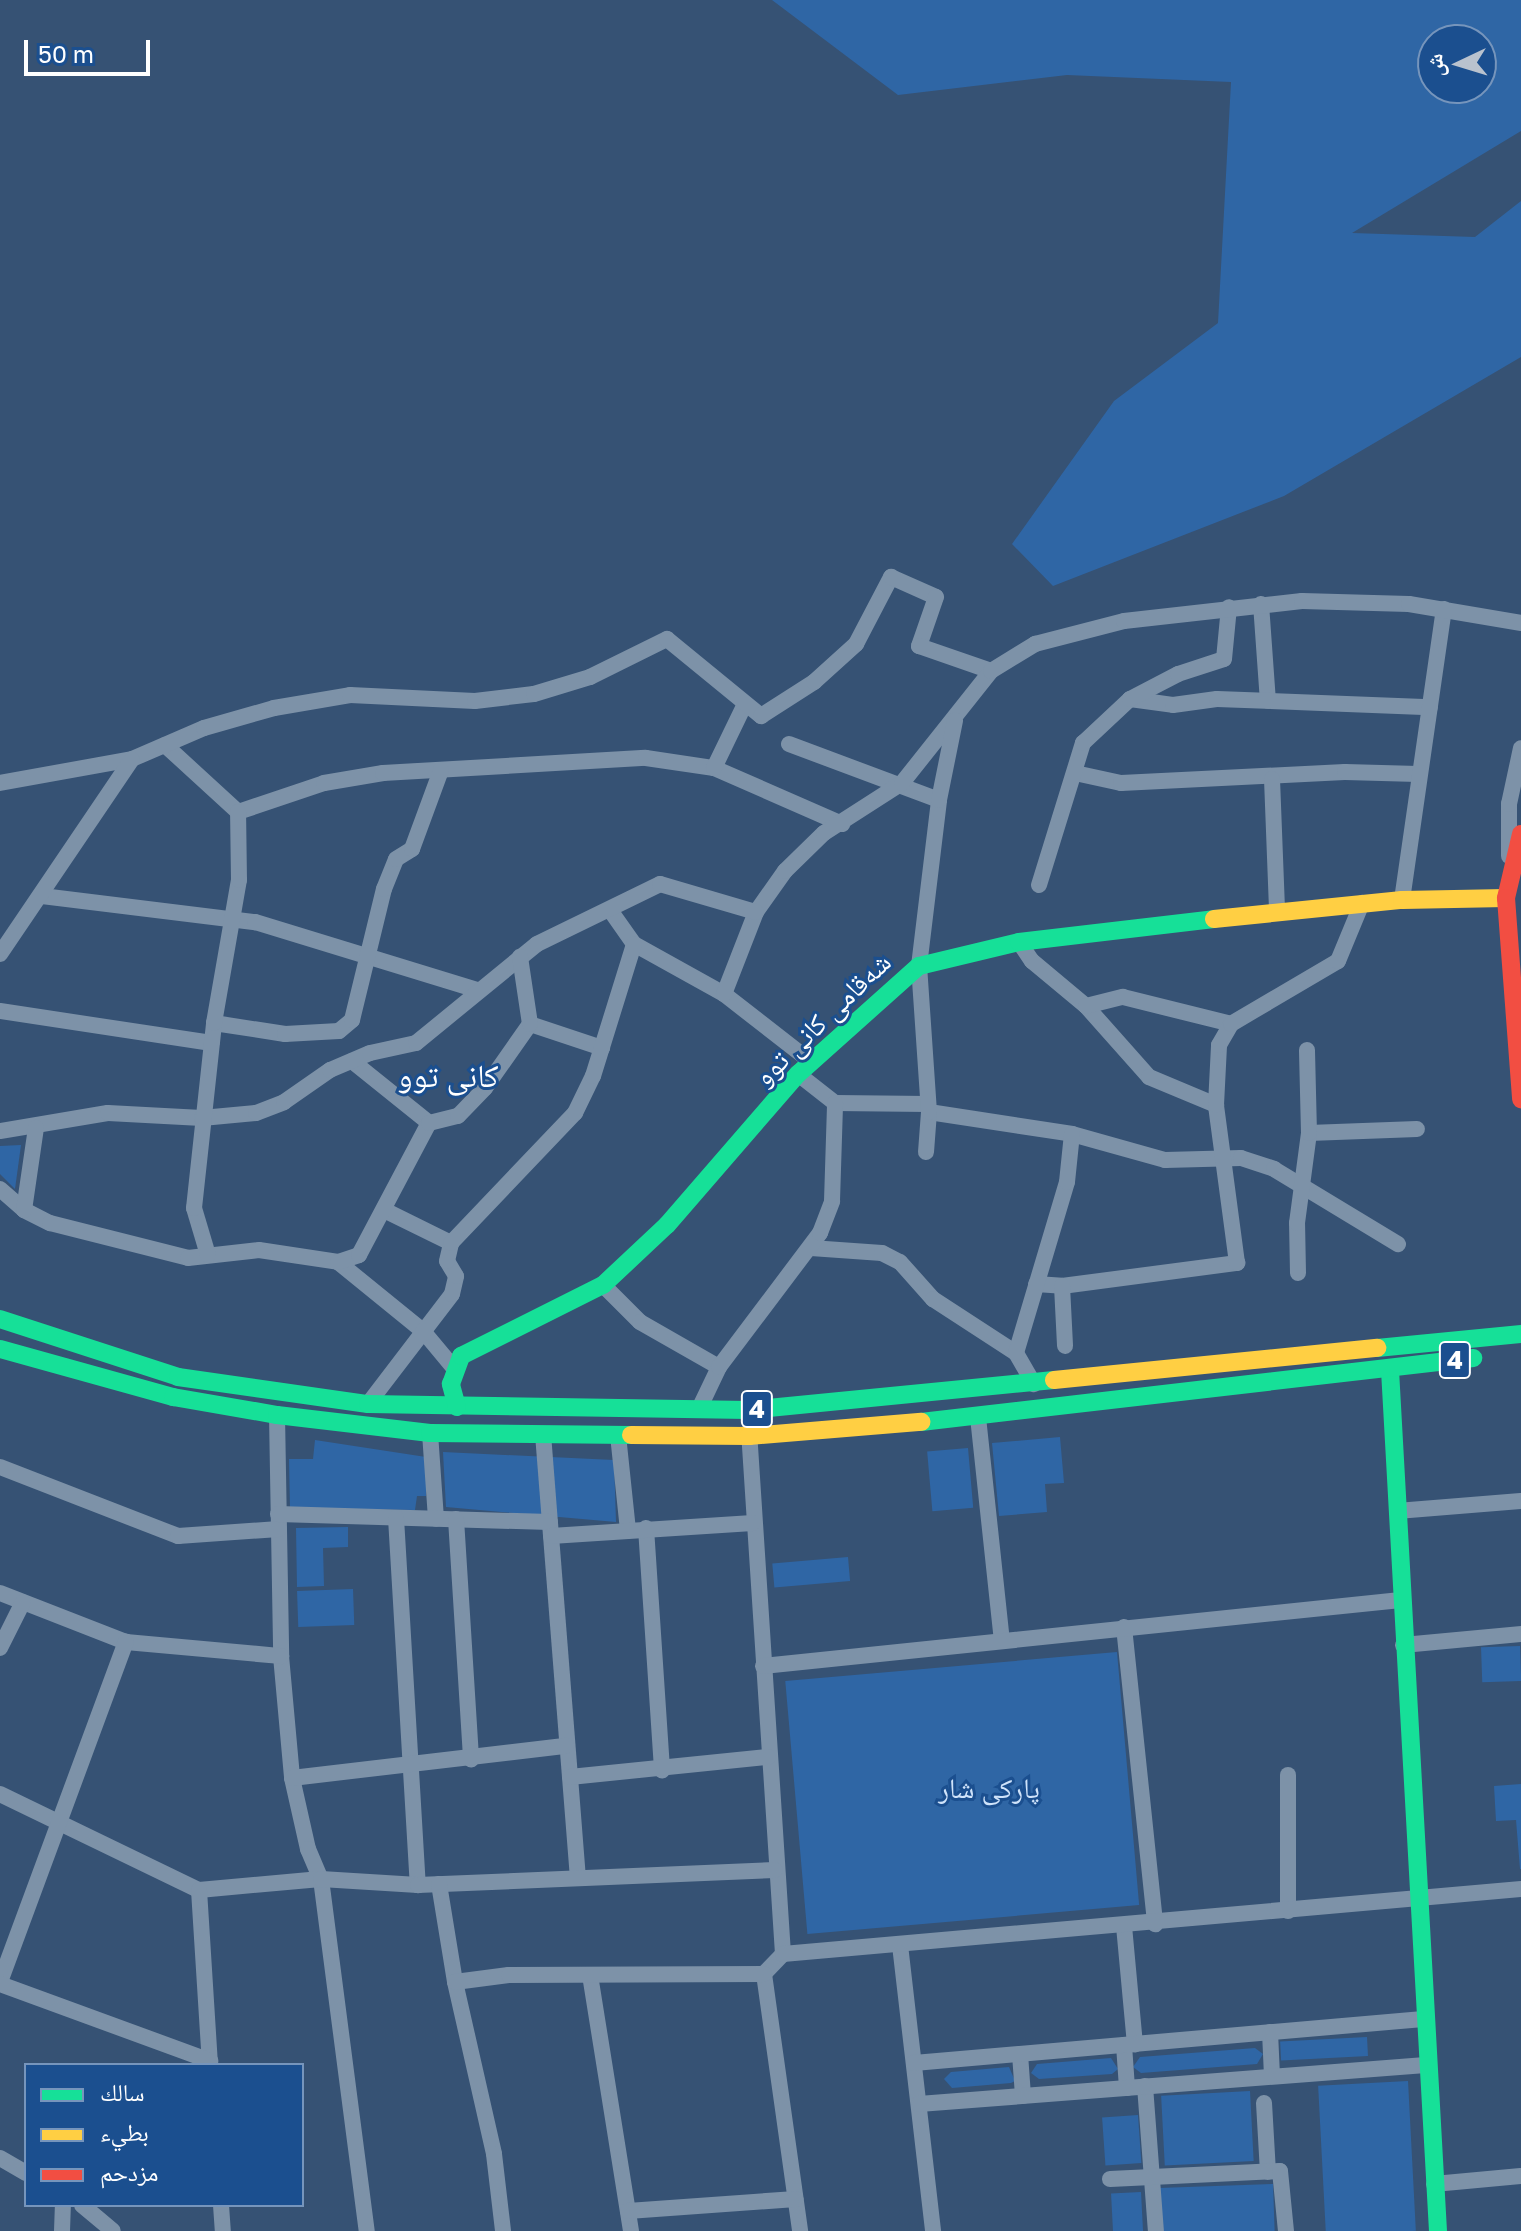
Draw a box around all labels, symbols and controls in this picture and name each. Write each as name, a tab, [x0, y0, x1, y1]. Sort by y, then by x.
scale bar	[28, 24, 154, 74]
north arrow	[1417, 24, 1497, 104]
text: 50 m	[38, 39, 94, 68]
text: ش	[1420, 53, 1449, 78]
street label: شەقامی کانی توو	[747, 945, 897, 1093]
district label: کانی توو	[397, 1056, 499, 1094]
road number: 4	[1437, 1338, 1473, 1382]
road number: 4	[739, 1387, 775, 1431]
park label: پاركى شار	[938, 1771, 1040, 1805]
legend	[24, 2063, 304, 2207]
text: سالك	[100, 2077, 145, 2106]
text: بطيء	[100, 2117, 149, 2146]
text: مزدحم	[100, 2157, 159, 2186]

